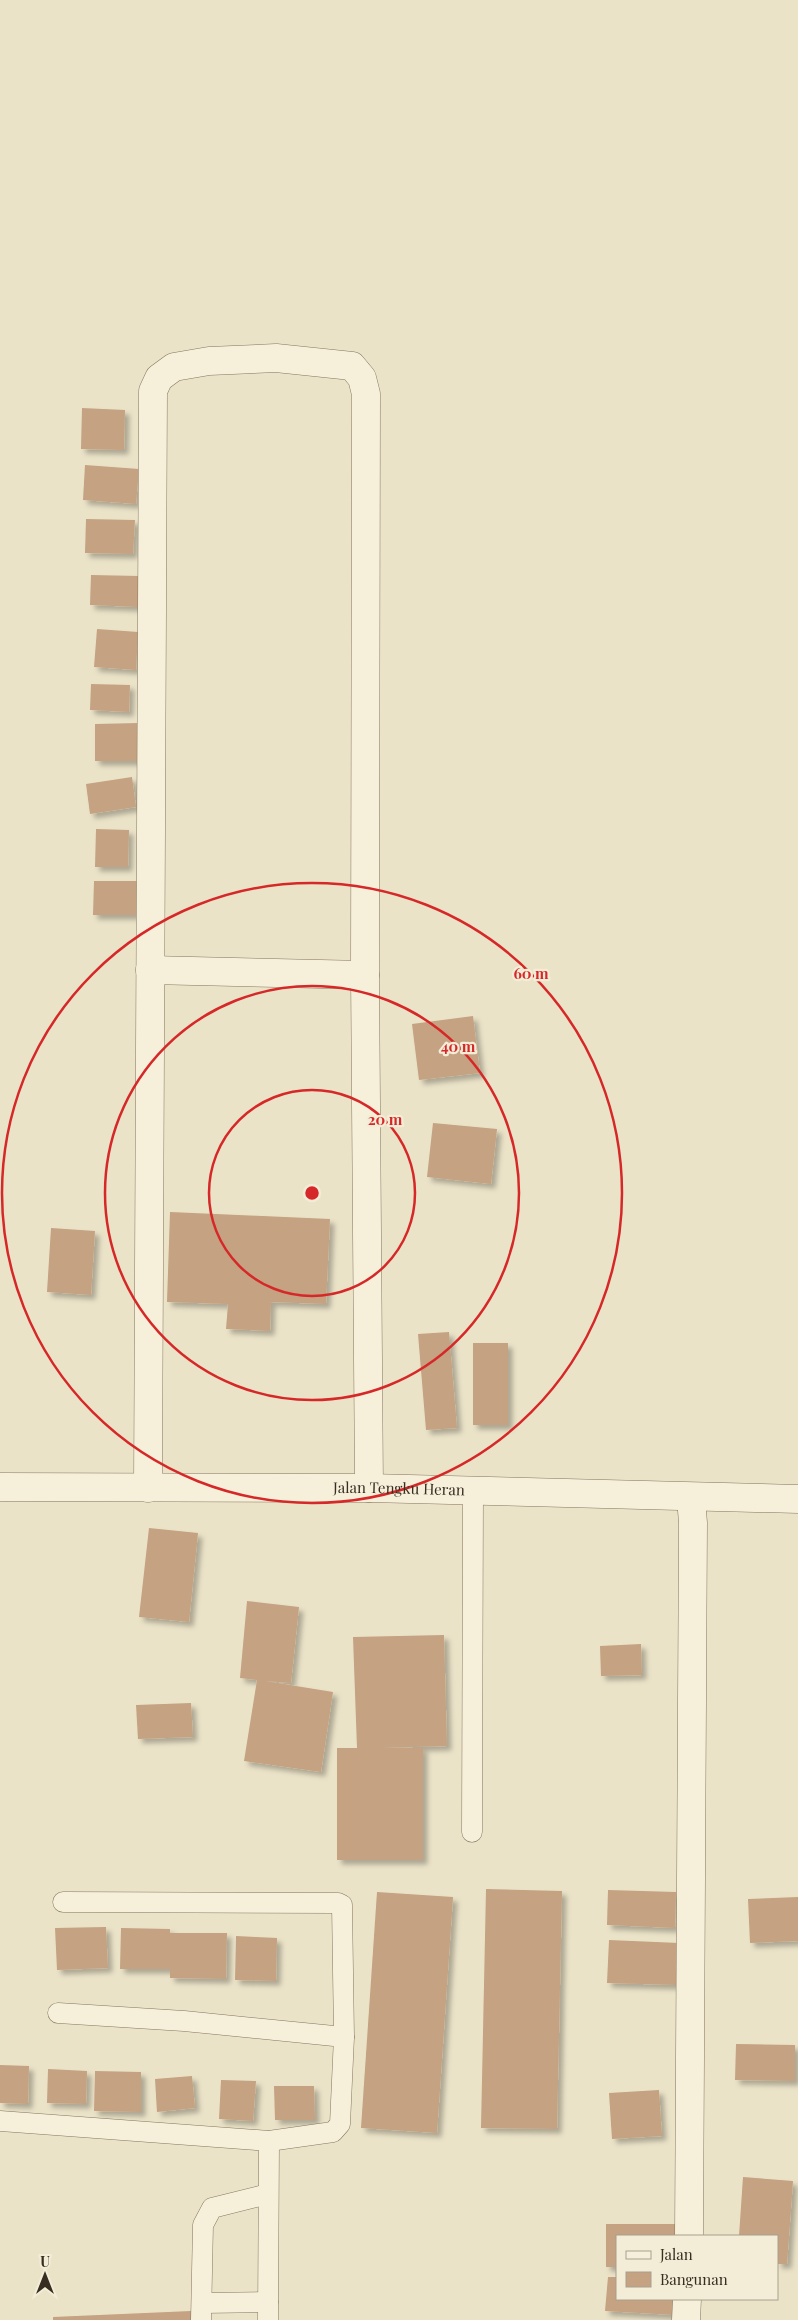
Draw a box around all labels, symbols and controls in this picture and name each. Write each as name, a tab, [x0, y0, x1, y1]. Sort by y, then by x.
text: 60 m	[513, 963, 549, 983]
text: 40 m	[441, 1036, 476, 1056]
text: 20 m	[368, 1109, 403, 1129]
centre of rings	[303, 1184, 321, 1202]
street label: Jalan Tengku Heran	[332, 1477, 465, 1499]
legend	[616, 2235, 778, 2300]
text: Jalan	[659, 2244, 693, 2264]
north arrow	[20, 2250, 70, 2300]
text: U	[40, 2252, 50, 2271]
text: Bangunan	[660, 2269, 728, 2289]

